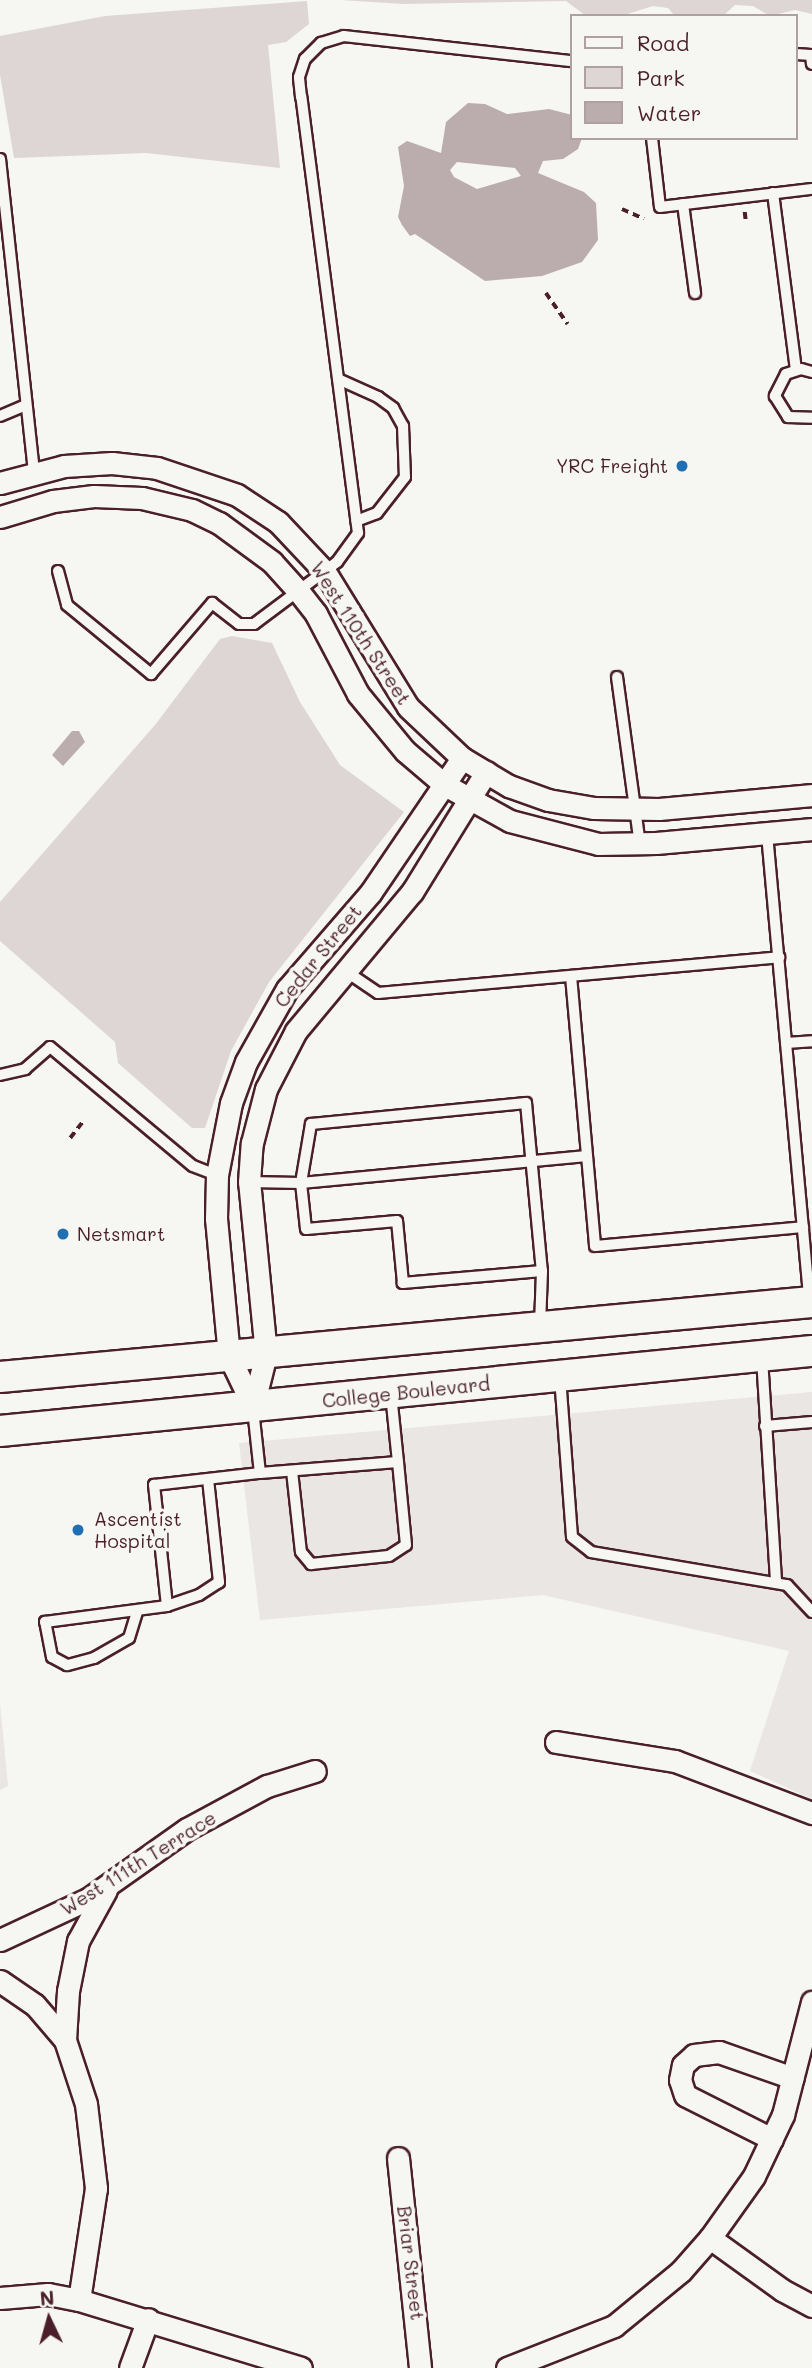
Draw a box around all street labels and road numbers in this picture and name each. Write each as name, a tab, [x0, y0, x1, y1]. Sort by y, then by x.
street label: West 110th Street	[306, 557, 416, 709]
street label: Cedar Street	[270, 900, 366, 1012]
street label: College Boulevard	[321, 1372, 491, 1412]
street label: West 111th Terrace	[56, 1806, 220, 1920]
street label: Briar Street	[393, 2204, 429, 2322]

